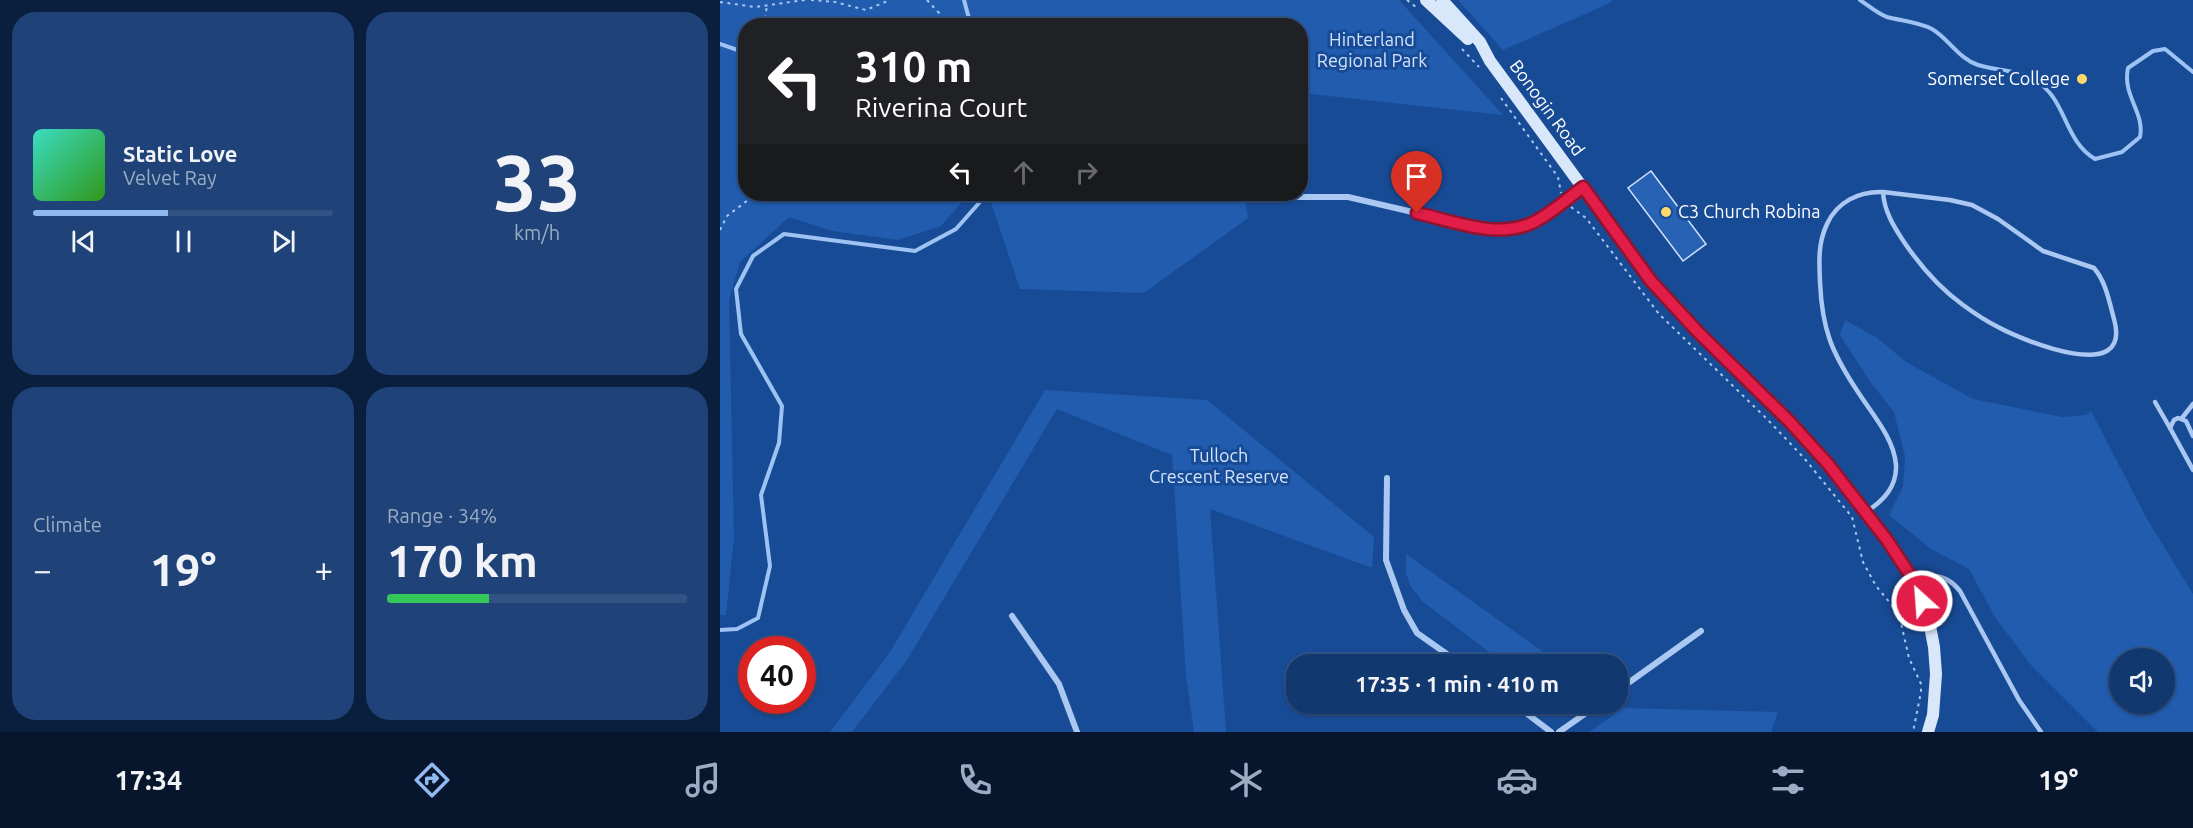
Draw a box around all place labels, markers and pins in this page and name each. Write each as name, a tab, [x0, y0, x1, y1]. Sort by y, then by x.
place label: Somerset College	[1928, 68, 2070, 88]
marker: Somerset College	[2075, 72, 2089, 86]
pin	[1391, 151, 1442, 213]
place label: C3 Church Robina	[1678, 201, 1821, 221]
marker: C3 Church Robina	[1659, 205, 1673, 219]

